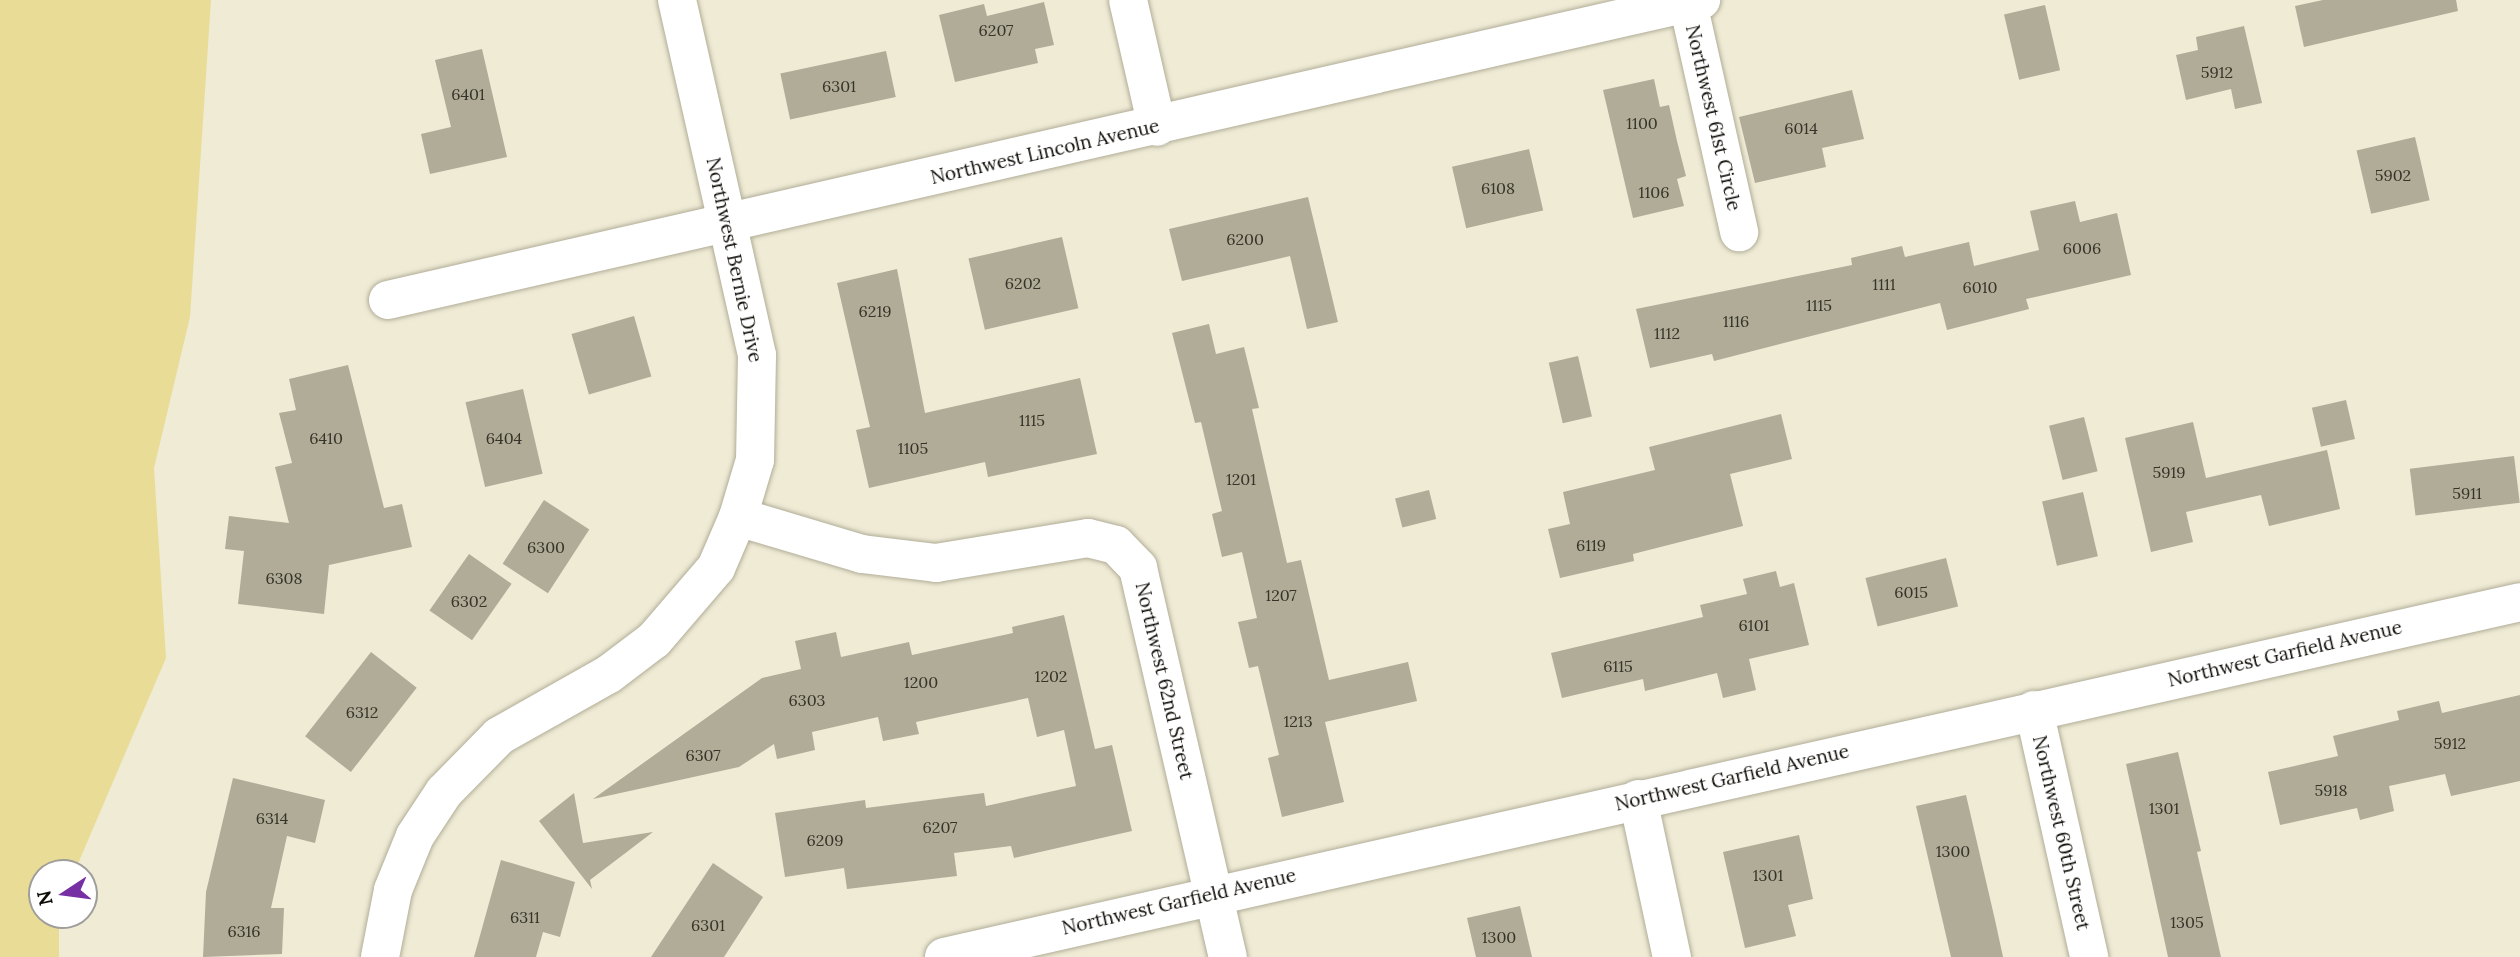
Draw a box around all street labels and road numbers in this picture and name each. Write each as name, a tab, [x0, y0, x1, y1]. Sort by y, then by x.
street label: Northwest 61st Circle	[1681, 23, 1745, 213]
street label: Northwest Lincoln Avenue	[928, 115, 1162, 189]
street label: Northwest Bernie Drive	[701, 155, 767, 365]
street label: Northwest 62nd Street	[1130, 580, 1198, 782]
street label: Northwest Garfield Avenue	[2166, 616, 2404, 692]
street label: Northwest 60th Street	[2027, 733, 2095, 933]
street label: Northwest Garfield Avenue	[1613, 740, 1851, 816]
street label: Northwest Garfield Avenue	[1060, 864, 1298, 940]

